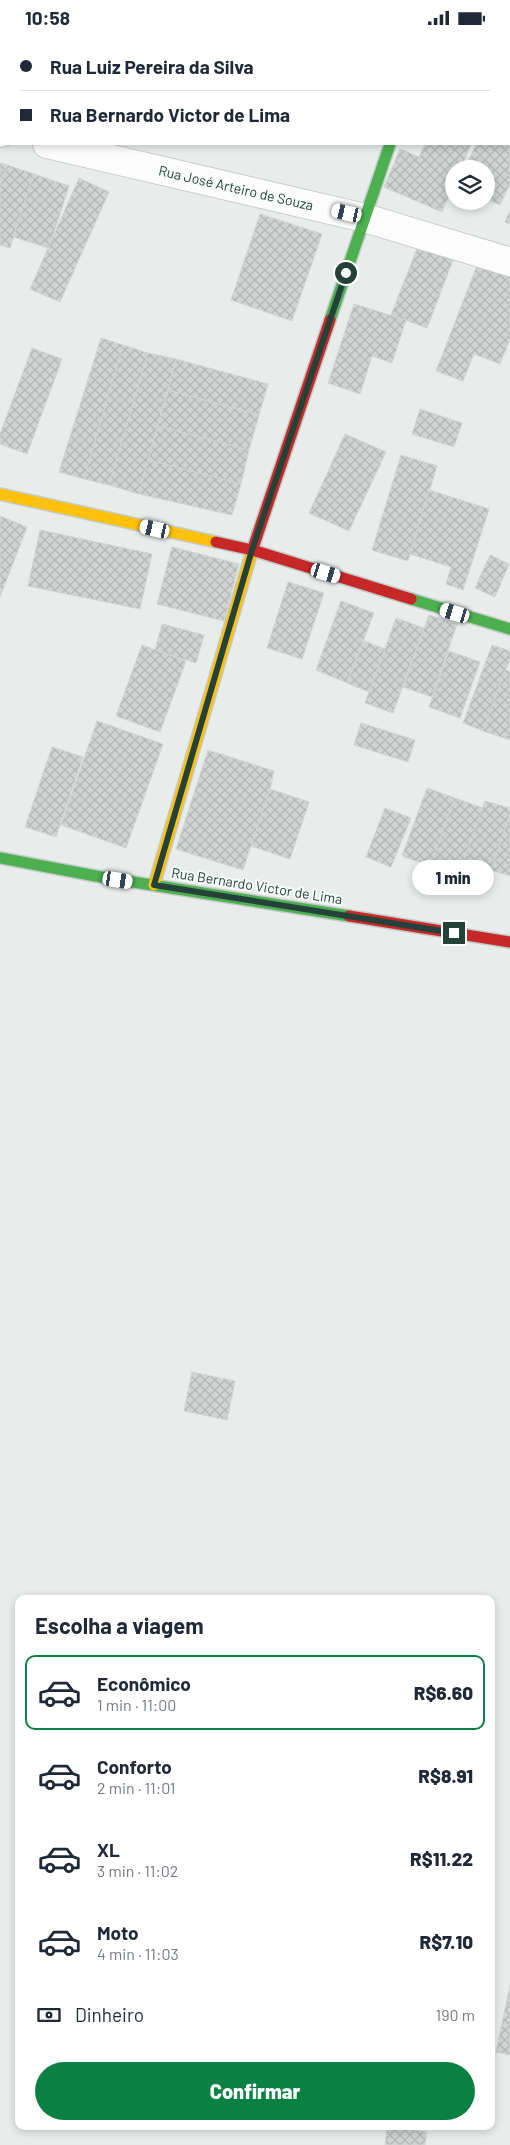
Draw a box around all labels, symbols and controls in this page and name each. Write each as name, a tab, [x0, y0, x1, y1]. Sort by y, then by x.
text: 10:58	[25, 6, 70, 29]
text: Rua Luiz Pereira da Silva	[50, 55, 254, 78]
text: Rua Bernardo Victor de Lima	[50, 103, 290, 126]
map controls	[445, 160, 495, 210]
button: layers	[445, 160, 495, 210]
street label: Rua José Arteiro de Souza	[157, 161, 315, 214]
car	[330, 202, 363, 224]
route start	[335, 262, 357, 284]
car	[138, 518, 171, 540]
car	[309, 561, 342, 585]
car	[438, 601, 471, 625]
callout: 1 min	[413, 861, 495, 895]
street label: Rua Bernardo Victor de Lima	[170, 864, 344, 907]
text: 1 min	[435, 868, 471, 887]
car	[102, 870, 133, 890]
route end	[443, 922, 465, 944]
text: Escolha a viagem	[35, 1612, 204, 1638]
icon: car	[37, 1670, 82, 1715]
text: Econômico	[97, 1672, 191, 1695]
text: R$6.60	[414, 1681, 473, 1704]
text: 1 min · 11:00	[97, 1695, 176, 1714]
icon: car	[37, 1753, 82, 1798]
text: Conforto	[97, 1755, 172, 1778]
text: R$8.91	[418, 1764, 473, 1787]
text: 2 min · 11:01	[97, 1778, 175, 1797]
icon: car	[37, 1836, 82, 1881]
text: XL	[97, 1838, 120, 1861]
text: R$11.22	[410, 1847, 473, 1870]
text: 3 min · 11:02	[97, 1861, 178, 1880]
icon: car	[37, 1919, 82, 1964]
text: Moto	[97, 1921, 139, 1944]
text: R$7.10	[420, 1930, 473, 1953]
text: 4 min · 11:03	[97, 1944, 179, 1963]
icon: cash	[35, 2001, 63, 2029]
text: Dinheiro	[75, 2003, 144, 2026]
text: 190 m	[436, 2005, 475, 2024]
button: Confirmar	[35, 2062, 475, 2120]

